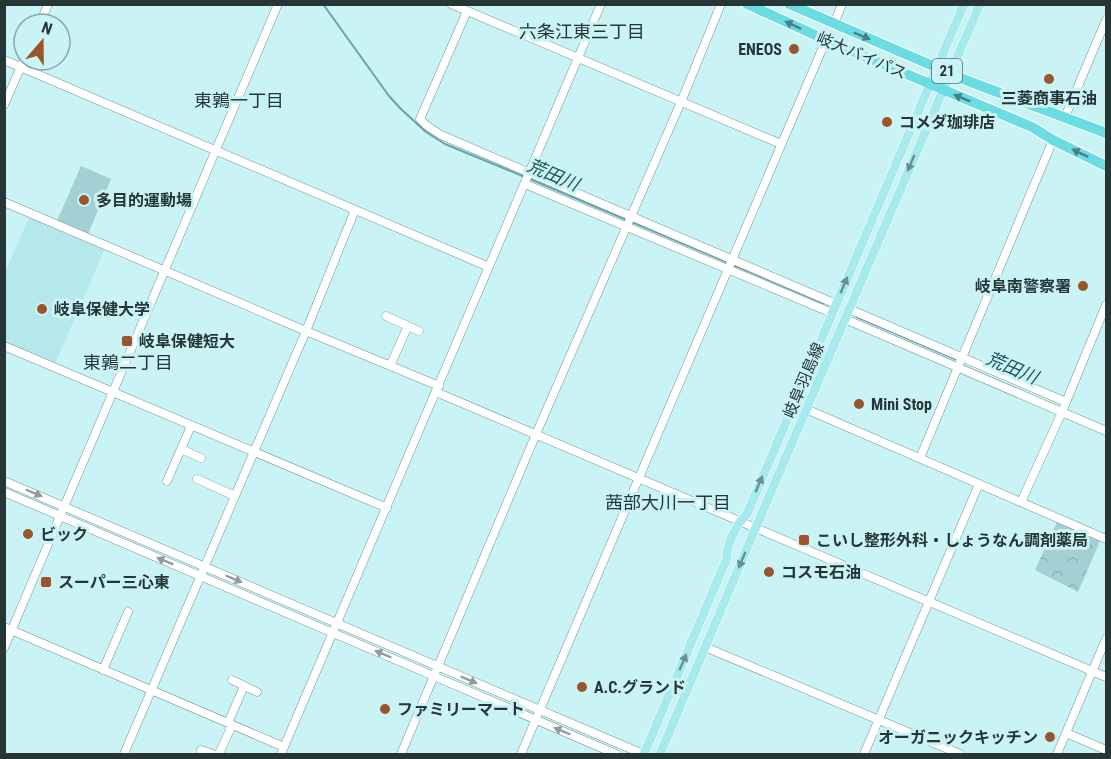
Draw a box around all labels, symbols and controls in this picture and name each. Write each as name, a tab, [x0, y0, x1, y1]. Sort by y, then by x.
north arrow	[12, 12, 72, 72]
text: N	[39, 18, 55, 39]
one-way arrow	[784, 20, 801, 29]
district label: 六条江東三丁目	[519, 21, 645, 42]
street label: 岐大バイパス	[814, 28, 910, 83]
one-way arrow	[853, 31, 871, 41]
place label: ENEOS	[738, 40, 782, 59]
marker: ENEOS	[787, 42, 801, 56]
road number: 21	[932, 59, 962, 83]
marker: 三菱商事石油	[1042, 72, 1056, 86]
place label: 三菱商事石油	[1001, 89, 1097, 108]
district label: 東鶉一丁目	[194, 90, 284, 111]
one-way arrow	[953, 92, 971, 102]
place label: コメダ珈琲店	[899, 113, 995, 132]
marker: コメダ珈琲店	[880, 115, 894, 129]
one-way arrow	[1071, 148, 1088, 158]
water label: 荒田川	[524, 154, 584, 196]
one-way arrow	[906, 154, 916, 172]
place label: 多目的運動場	[96, 191, 192, 210]
marker: 多目的運動場	[77, 193, 91, 207]
one-way arrow	[839, 276, 849, 294]
place label: 岐阜南警察署	[975, 277, 1071, 296]
marker: 岐阜南警察署	[1076, 279, 1090, 293]
place label: 岐阜保健大学	[54, 300, 150, 319]
marker: 岐阜保健大学	[35, 302, 49, 316]
place label: 岐阜保健短大	[139, 332, 235, 351]
marker: 岐阜保健短大	[120, 334, 134, 348]
street label: 岐阜羽島線	[779, 340, 828, 421]
water label: 荒田川	[983, 347, 1043, 389]
district label: 東鶉二丁目	[83, 352, 173, 373]
place label: Mini Stop	[871, 395, 932, 414]
marker: Mini Stop	[852, 397, 866, 411]
one-way arrow	[755, 475, 764, 493]
one-way arrow	[26, 488, 44, 498]
district label: 茜部大川一丁目	[605, 492, 731, 513]
place label: ビック	[40, 525, 88, 544]
marker: ビック	[21, 527, 35, 541]
place label: こいし整形外科・しょうなん調剤薬局	[816, 531, 1088, 550]
marker: こいし整形外科・しょうなん調剤薬局	[797, 533, 811, 547]
one-way arrow	[737, 551, 747, 569]
one-way arrow	[156, 556, 174, 566]
place label: コスモ石油	[781, 563, 861, 582]
marker: コスモ石油	[762, 565, 776, 579]
place label: スーパー三心東	[58, 573, 170, 592]
one-way arrow	[225, 574, 243, 584]
marker: スーパー三心東	[39, 575, 53, 589]
one-way arrow	[374, 649, 392, 659]
one-way arrow	[679, 653, 688, 671]
one-way arrow	[460, 675, 478, 685]
place label: A.C.グランド	[594, 678, 686, 697]
marker: A.C.グランド	[575, 680, 589, 694]
place label: ファミリーマート	[397, 700, 525, 719]
marker: ファミリーマート	[378, 702, 392, 716]
one-way arrow	[553, 726, 571, 736]
place label: オーガニックキッチン	[878, 728, 1038, 747]
marker: オーガニックキッチン	[1043, 730, 1057, 744]

